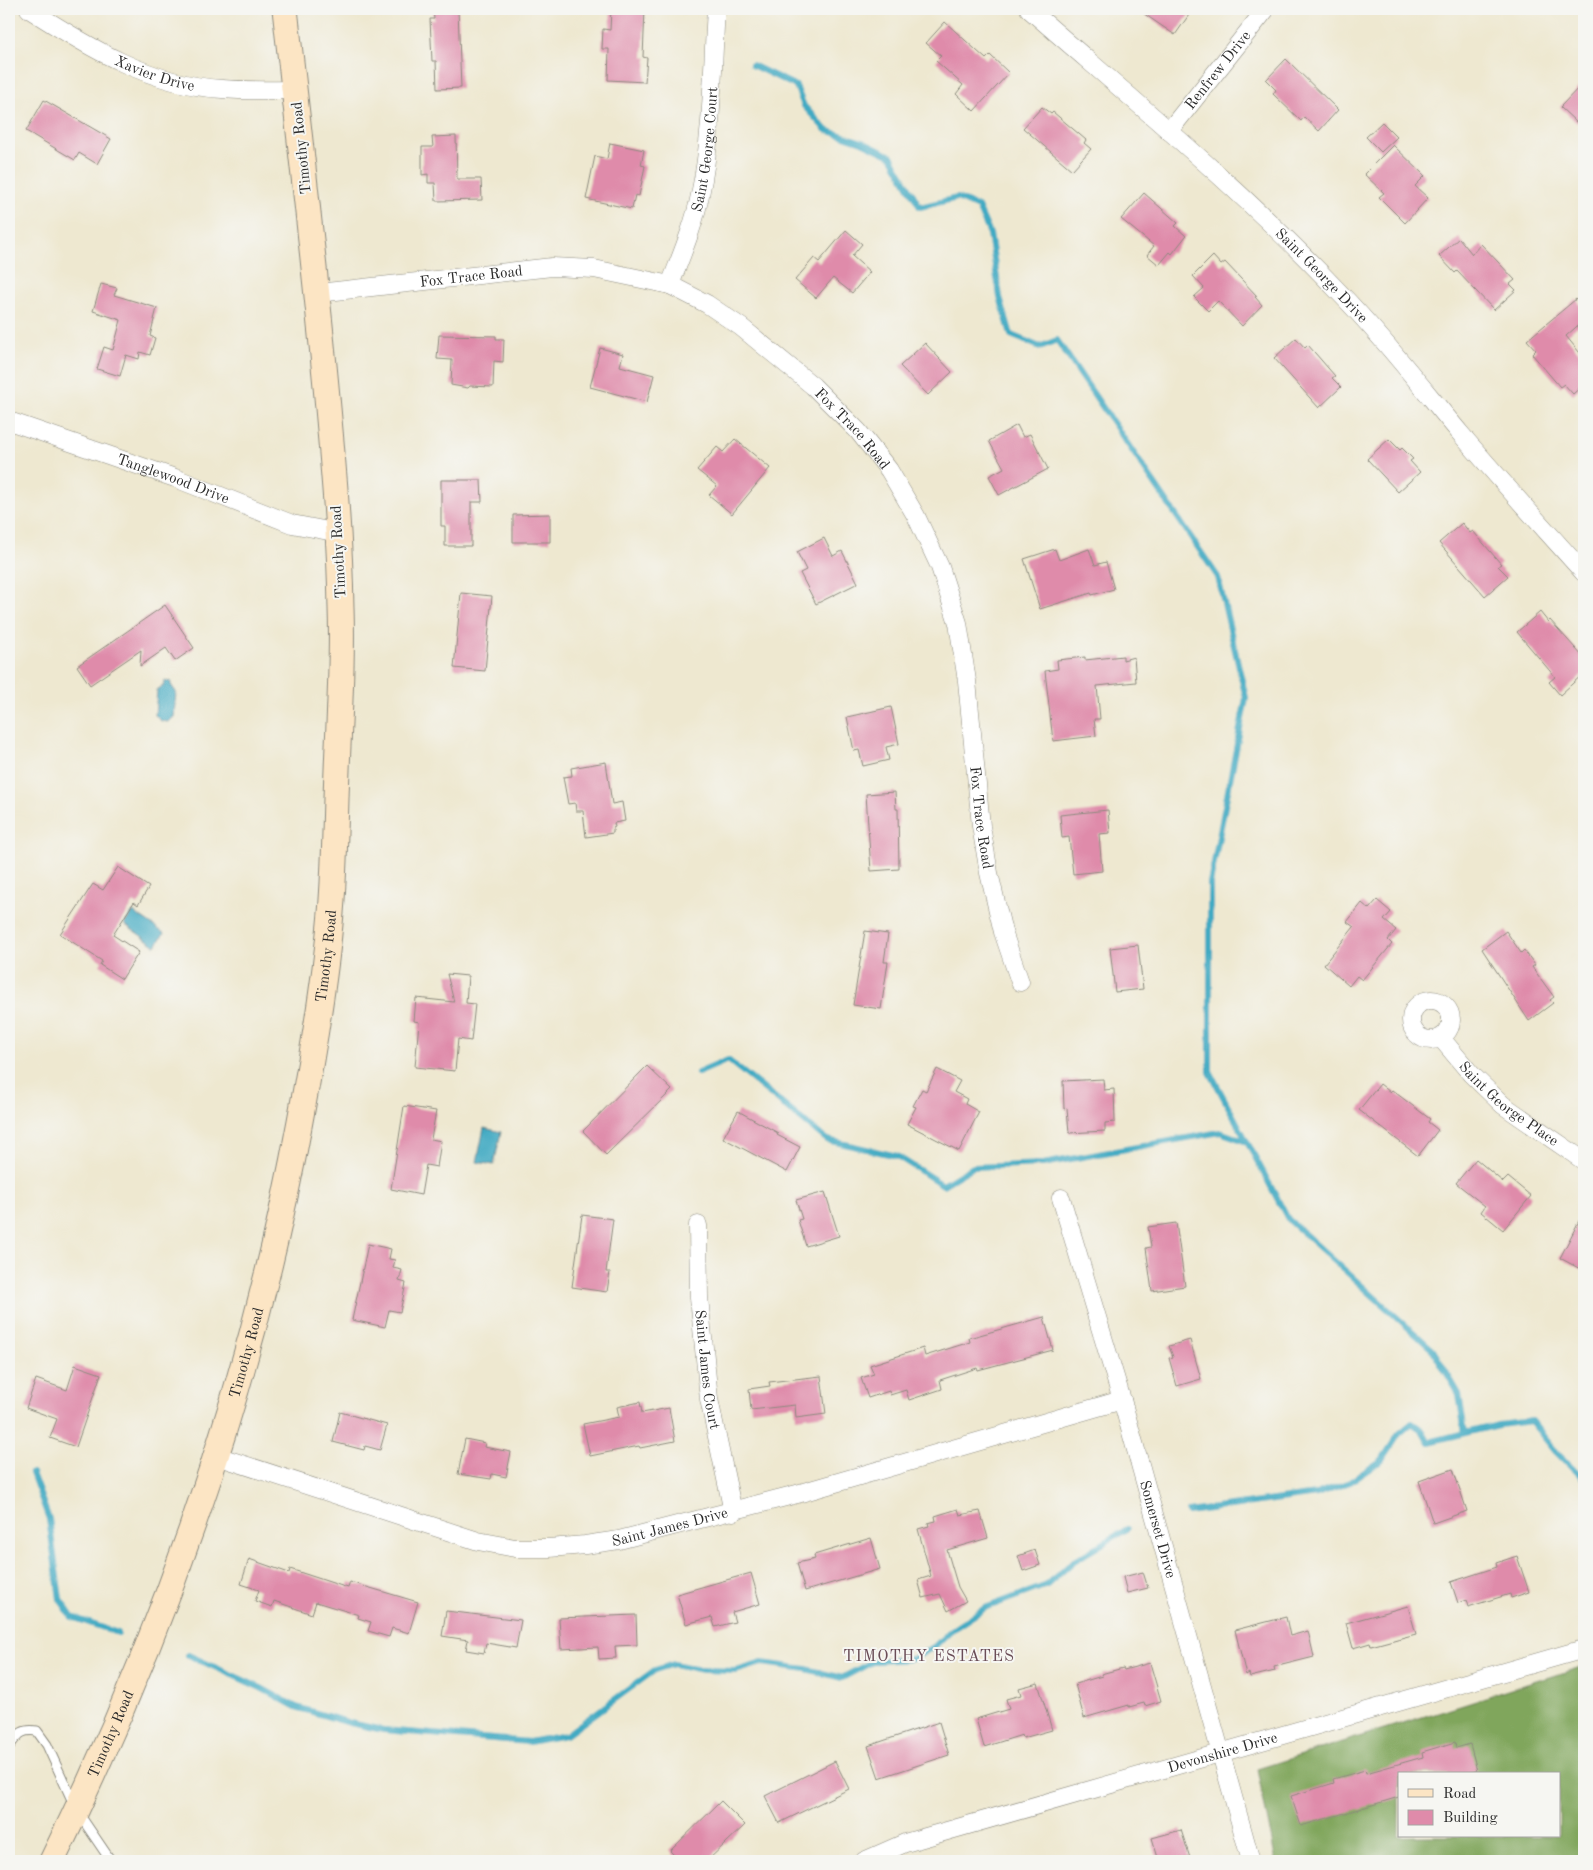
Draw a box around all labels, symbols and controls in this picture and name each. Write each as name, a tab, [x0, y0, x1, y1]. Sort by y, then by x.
street label: Renfrew Drive	[1183, 29, 1254, 113]
street label: Xavier Drive	[112, 54, 196, 95]
street label: Saint George Court	[690, 86, 721, 214]
street label: Timothy Road	[290, 101, 315, 195]
street label: Saint George Drive	[1272, 226, 1370, 326]
street label: Fox Trace Road	[419, 264, 524, 291]
street label: Fox Trace Road	[811, 386, 892, 473]
street label: Tanglewood Drive	[115, 453, 231, 508]
street label: Timothy Road	[330, 505, 349, 599]
street label: Fox Trace Road	[966, 766, 994, 871]
street label: Timothy Road	[314, 909, 340, 1004]
street label: Saint George Place	[1455, 1059, 1560, 1150]
street label: Timothy Road	[228, 1306, 267, 1400]
street label: Saint James Court	[691, 1309, 721, 1431]
street label: Somerset Drive	[1136, 1479, 1177, 1580]
street label: Saint James Drive	[611, 1506, 730, 1550]
district label: TIMOTHY ESTATES	[843, 1649, 1015, 1665]
street label: Timothy Road	[86, 1689, 138, 1780]
street label: Devonshire Drive	[1166, 1731, 1280, 1777]
legend	[1398, 1772, 1560, 1838]
text: Road	[1443, 1787, 1477, 1802]
text: Building	[1443, 1811, 1498, 1826]

